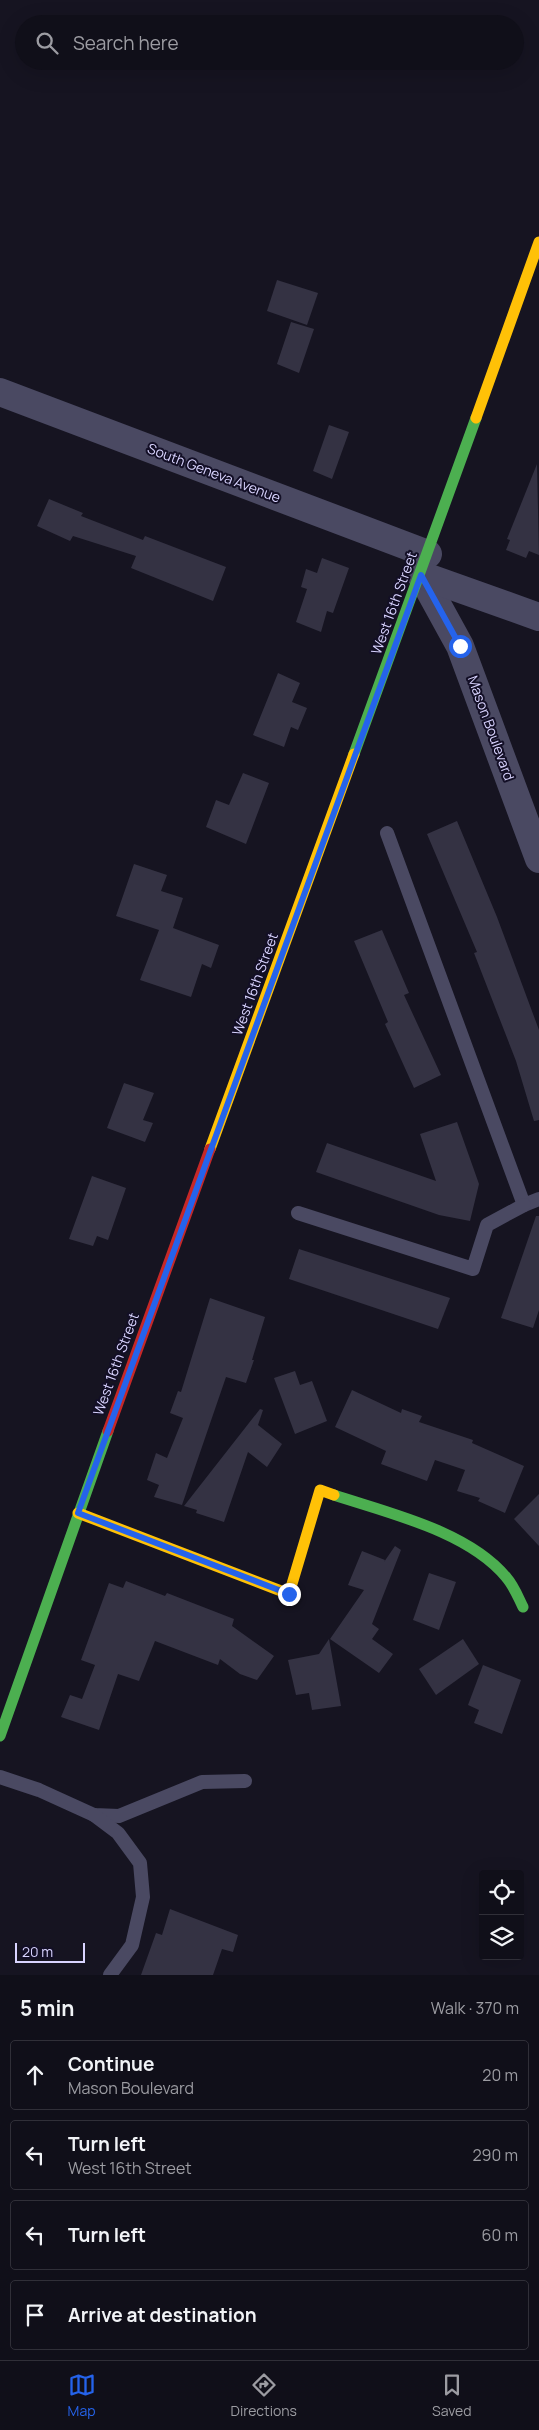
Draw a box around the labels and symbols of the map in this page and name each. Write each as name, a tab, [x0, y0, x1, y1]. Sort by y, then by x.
street label: South Geneva Avenue	[145, 438, 283, 507]
street label: West 16th Street	[366, 548, 421, 657]
route start	[449, 635, 472, 658]
street label: Mason Boulevard	[464, 673, 519, 783]
street label: West 16th Street	[227, 929, 282, 1038]
street label: West 16th Street	[88, 1309, 143, 1418]
route end	[278, 1583, 301, 1606]
scale bar	[15, 1940, 85, 1963]

